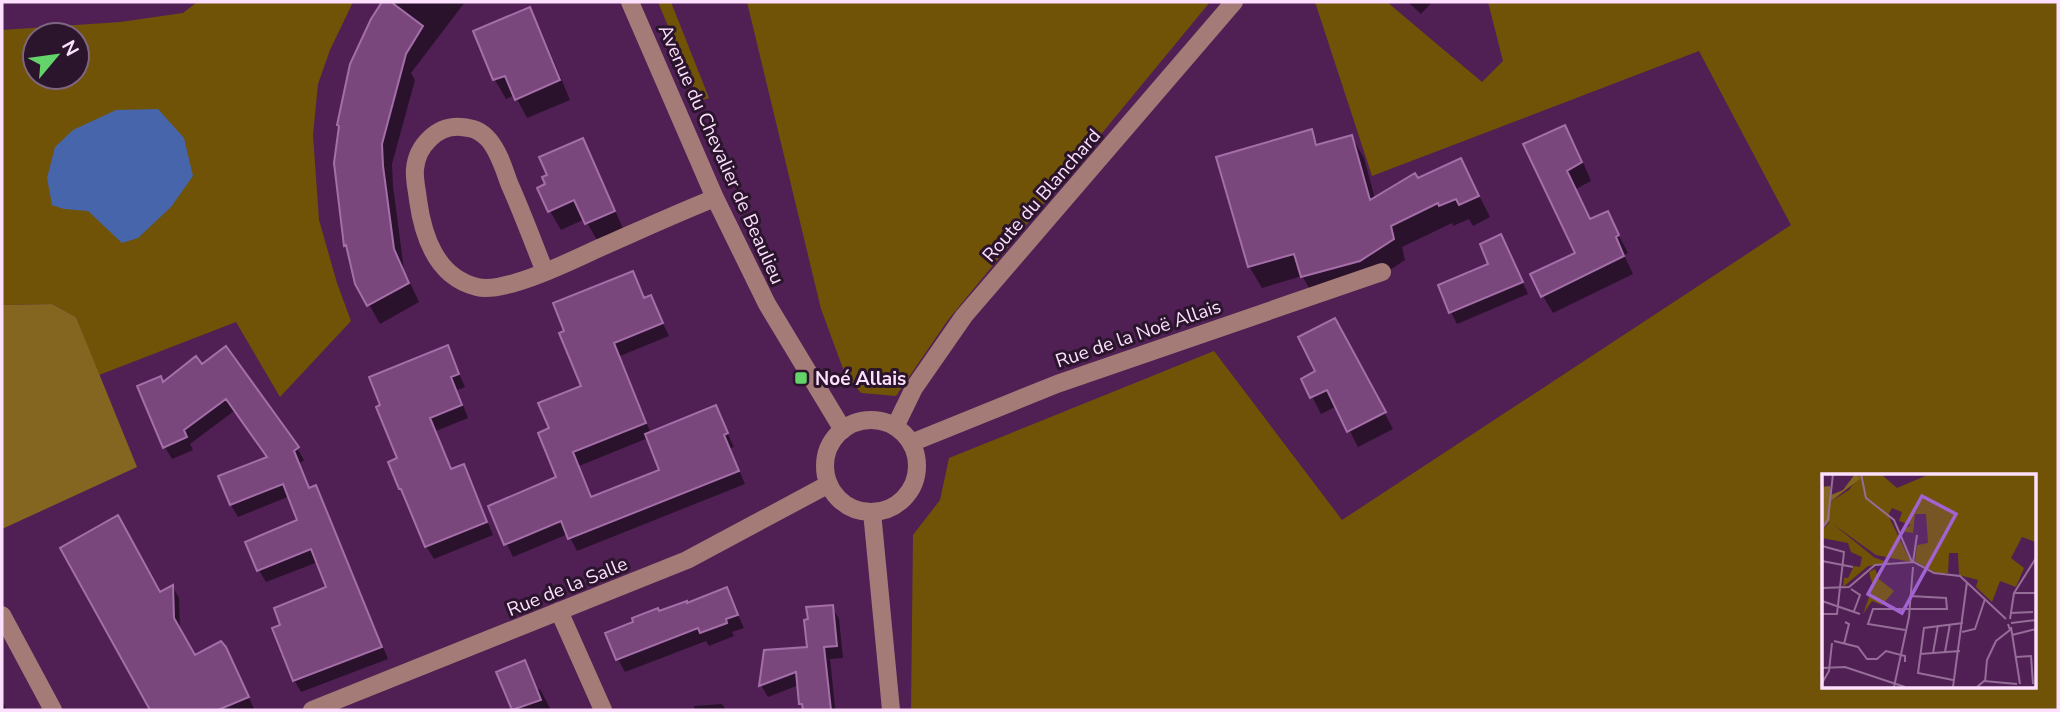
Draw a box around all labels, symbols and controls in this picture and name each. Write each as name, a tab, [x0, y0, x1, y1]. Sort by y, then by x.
street label: Avenue du Chevalier de Beaulieu	[652, 20, 790, 288]
north arrow	[21, 21, 91, 91]
text: N	[55, 36, 85, 61]
street label: Route du Blanchard	[977, 123, 1107, 268]
street label: Rue de la Noë Allais	[1052, 293, 1225, 374]
place label: Noé Allais	[815, 366, 906, 392]
marker: Noé Allais	[793, 370, 809, 386]
inset map	[1822, 474, 2036, 688]
street label: Rue de la Salle	[503, 551, 632, 623]

